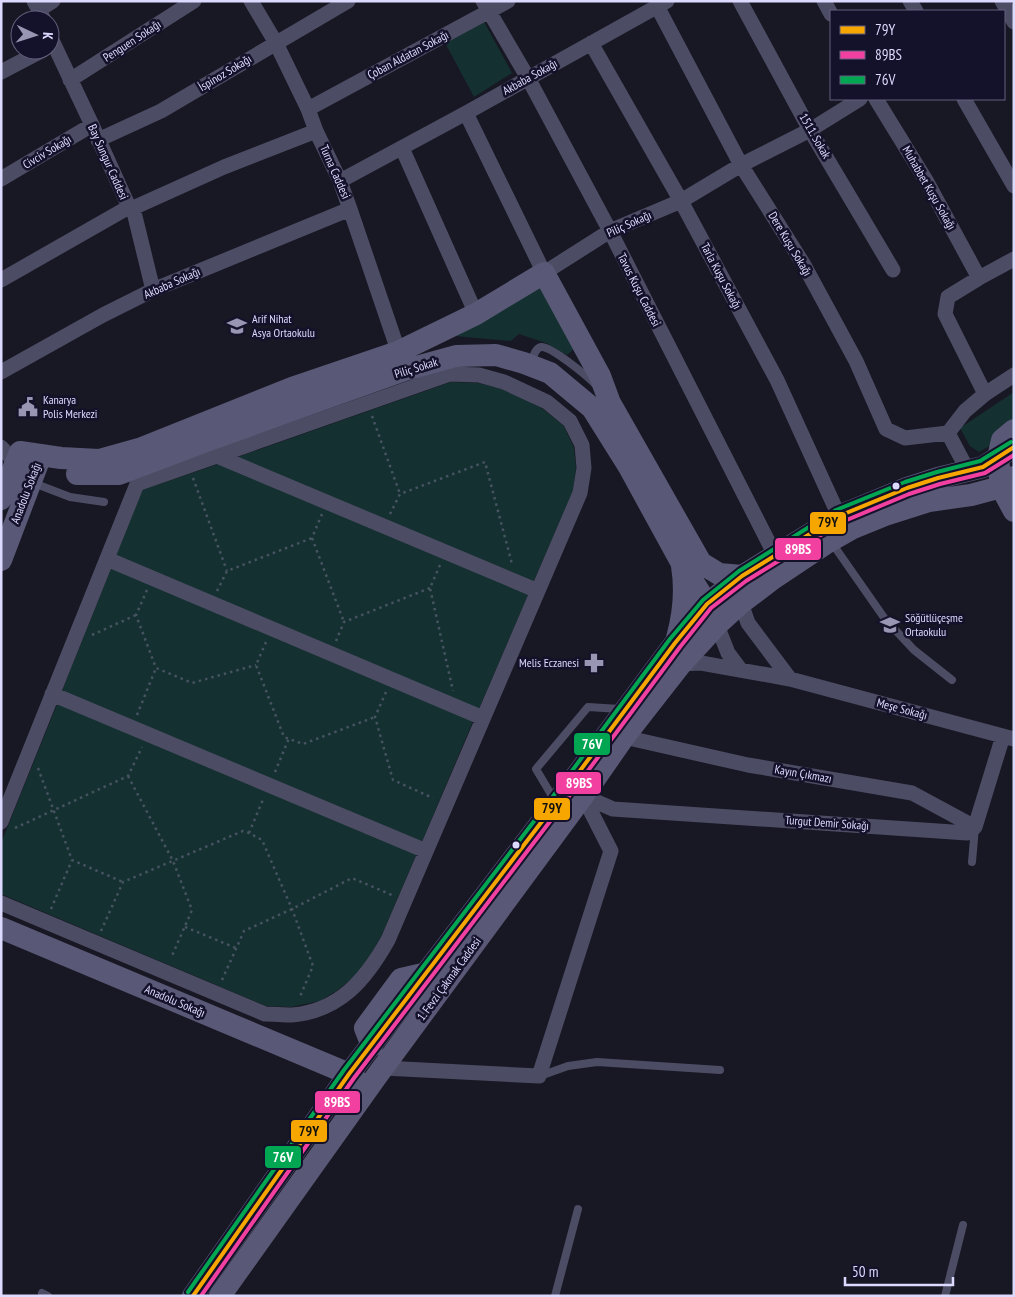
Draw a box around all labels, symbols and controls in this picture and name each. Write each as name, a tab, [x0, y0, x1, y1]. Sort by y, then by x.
north arrow	[10, 10, 60, 60]
legend	[830, 10, 1005, 100]
street label: Penguen Sokağı	[100, 16, 163, 65]
text: 79Y	[875, 20, 896, 39]
street label: Çoban Aldatan Sokağı	[365, 27, 451, 82]
text: K	[39, 32, 57, 41]
text: 89BS	[875, 45, 902, 64]
street label: İspinoz Sokağı	[196, 51, 254, 94]
street label: Akbaba Sokağı	[500, 55, 560, 98]
text: 76V	[875, 70, 896, 89]
street label: 1511. Sokak	[796, 110, 835, 161]
street label: Bay Sungur Caddesi	[85, 122, 132, 202]
street label: Civciv Sokağı	[20, 131, 74, 172]
street label: Turna Caddesi	[317, 142, 354, 201]
street label: Muhabbet Kuşu Sokağı	[899, 143, 960, 232]
street label: Piliç Sokağı	[604, 207, 654, 240]
street label: Dere Kuşu Sokağı	[765, 209, 815, 279]
street label: Tarla Kuşu Sokağı	[698, 240, 745, 311]
street label: Tavus Kuşu Caddesi	[615, 251, 664, 329]
street label: Akbaba Sokağı	[141, 263, 202, 302]
place label: Arif Nihat Asya Ortaokulu	[252, 311, 315, 340]
school or university icon: Arif Nihat Asya Ortaokulu	[226, 315, 248, 337]
street label: Piliç Sokak	[392, 354, 440, 381]
place label: Kanarya Polis Merkezi	[43, 392, 97, 421]
public building icon: Kanarya Polis Merkezi	[17, 396, 39, 418]
street label: Anadolu Sokağı	[7, 460, 44, 525]
unlabelled marker	[891, 481, 901, 491]
line badge: 79Y	[809, 511, 847, 535]
text: 79Y	[818, 513, 838, 531]
line badge: 89BS	[774, 537, 822, 561]
text: 89BS	[785, 540, 811, 558]
place label: Söğütlüçeşme Ortaokulu	[905, 610, 963, 639]
school or university icon: Söğütlüçeşme Ortaokulu	[879, 614, 901, 636]
pharmacy icon: Melis Eczanesi	[583, 652, 605, 674]
place label: Melis Eczanesi	[519, 655, 579, 670]
street label: Meşe Sokağı	[875, 695, 929, 722]
line badge: 76V	[573, 732, 611, 756]
text: 76V	[582, 735, 603, 753]
street label: Kayın Çıkmazı	[773, 761, 833, 786]
line badge: 89BS	[555, 771, 602, 795]
text: 89BS	[566, 774, 592, 792]
line badge: 79Y	[533, 797, 571, 821]
text: 79Y	[542, 799, 562, 817]
street label: Turgut Demir Sokağı	[785, 812, 870, 833]
unlabelled marker	[511, 840, 521, 850]
street label: 1. Fevzi Çakmak Caddesi	[413, 934, 484, 1023]
street label: Anadolu Sokağı	[143, 981, 208, 1020]
line badge: 89BS	[314, 1090, 361, 1114]
text: 89BS	[324, 1093, 350, 1111]
line badge: 79Y	[290, 1119, 328, 1143]
text: 79Y	[299, 1122, 319, 1140]
line badge: 76V	[264, 1145, 302, 1169]
text: 76V	[273, 1148, 294, 1166]
scale bar	[845, 1254, 952, 1286]
text: 50 m	[852, 1262, 878, 1281]

